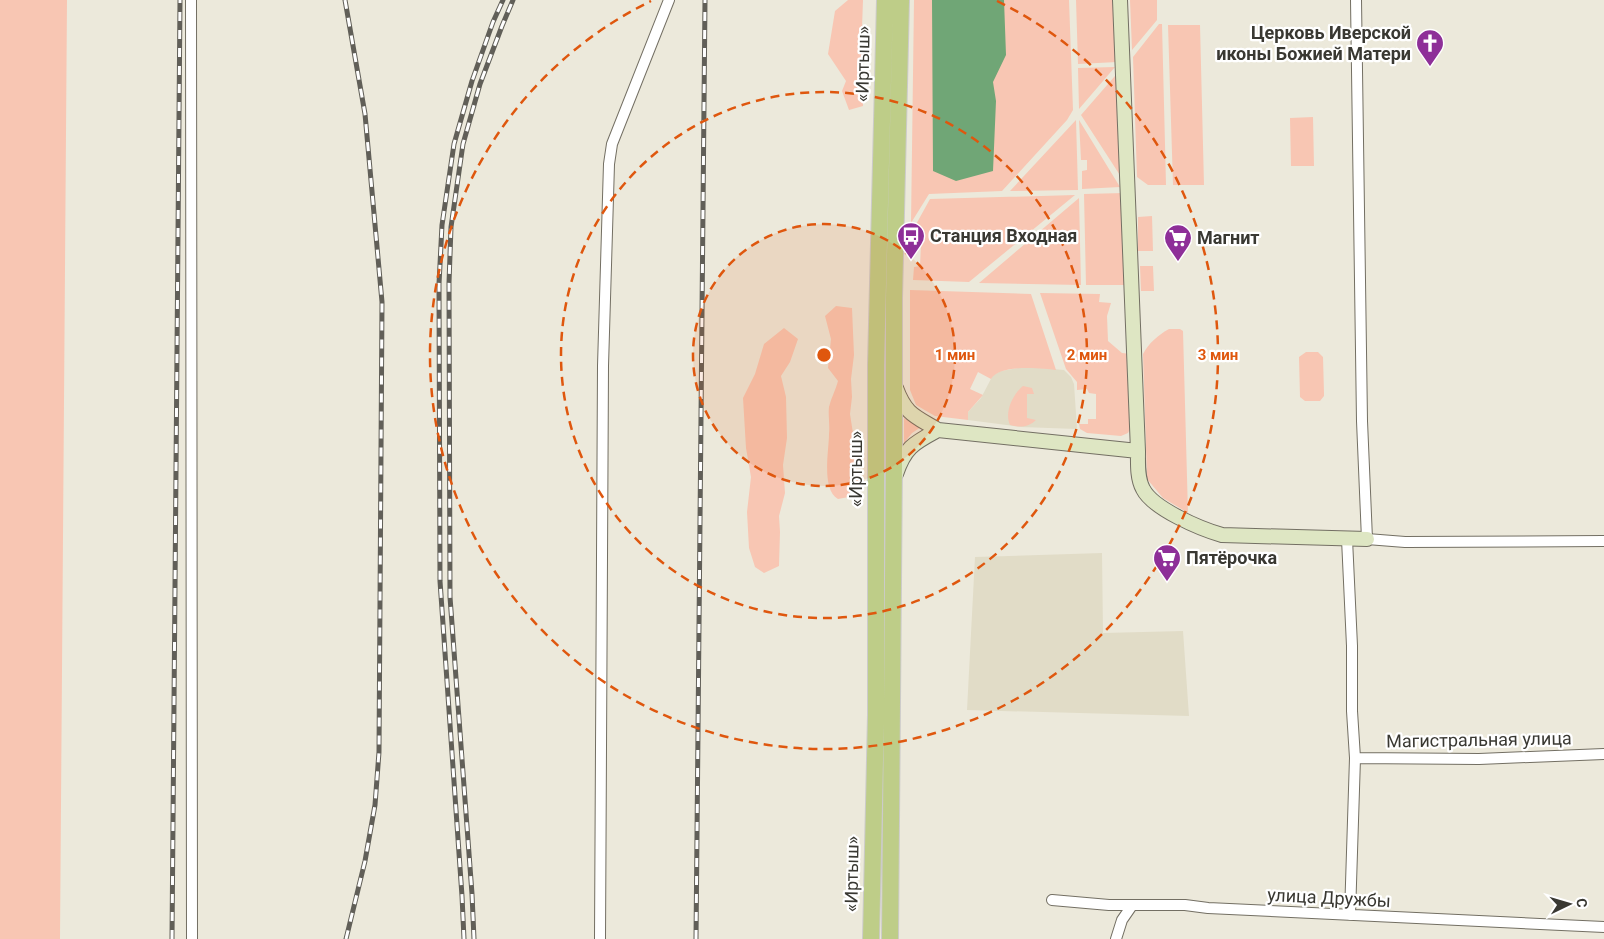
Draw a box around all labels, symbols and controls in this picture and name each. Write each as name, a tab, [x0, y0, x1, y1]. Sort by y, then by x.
place label: Церковь Иверской иконы Божией Матери	[1216, 22, 1411, 64]
street label: «Иртыш»	[851, 26, 874, 102]
church icon: Церковь Иверской иконы Божией Матери	[1415, 28, 1445, 67]
bus stop icon: Станция Входная	[896, 221, 926, 260]
supermarket icon: Магнит	[1163, 223, 1193, 262]
place label: Станция Входная	[930, 225, 1077, 246]
place label: Магнит	[1197, 227, 1260, 248]
centre of rings	[815, 346, 833, 364]
text: 1 мин	[935, 346, 975, 364]
text: 2 мин	[1067, 346, 1107, 364]
text: 3 мин	[1198, 346, 1238, 364]
street label: «Иртыш»	[845, 431, 866, 507]
supermarket icon: Пятёрочка	[1152, 543, 1182, 582]
place label: Пятёрочка	[1186, 547, 1277, 568]
street label: Магистральная улица	[1386, 727, 1572, 752]
street label: «Иртыш»	[840, 836, 863, 912]
north arrow	[1544, 879, 1594, 929]
street label: улица Дружбы	[1267, 884, 1391, 911]
text: С	[1574, 898, 1590, 908]

